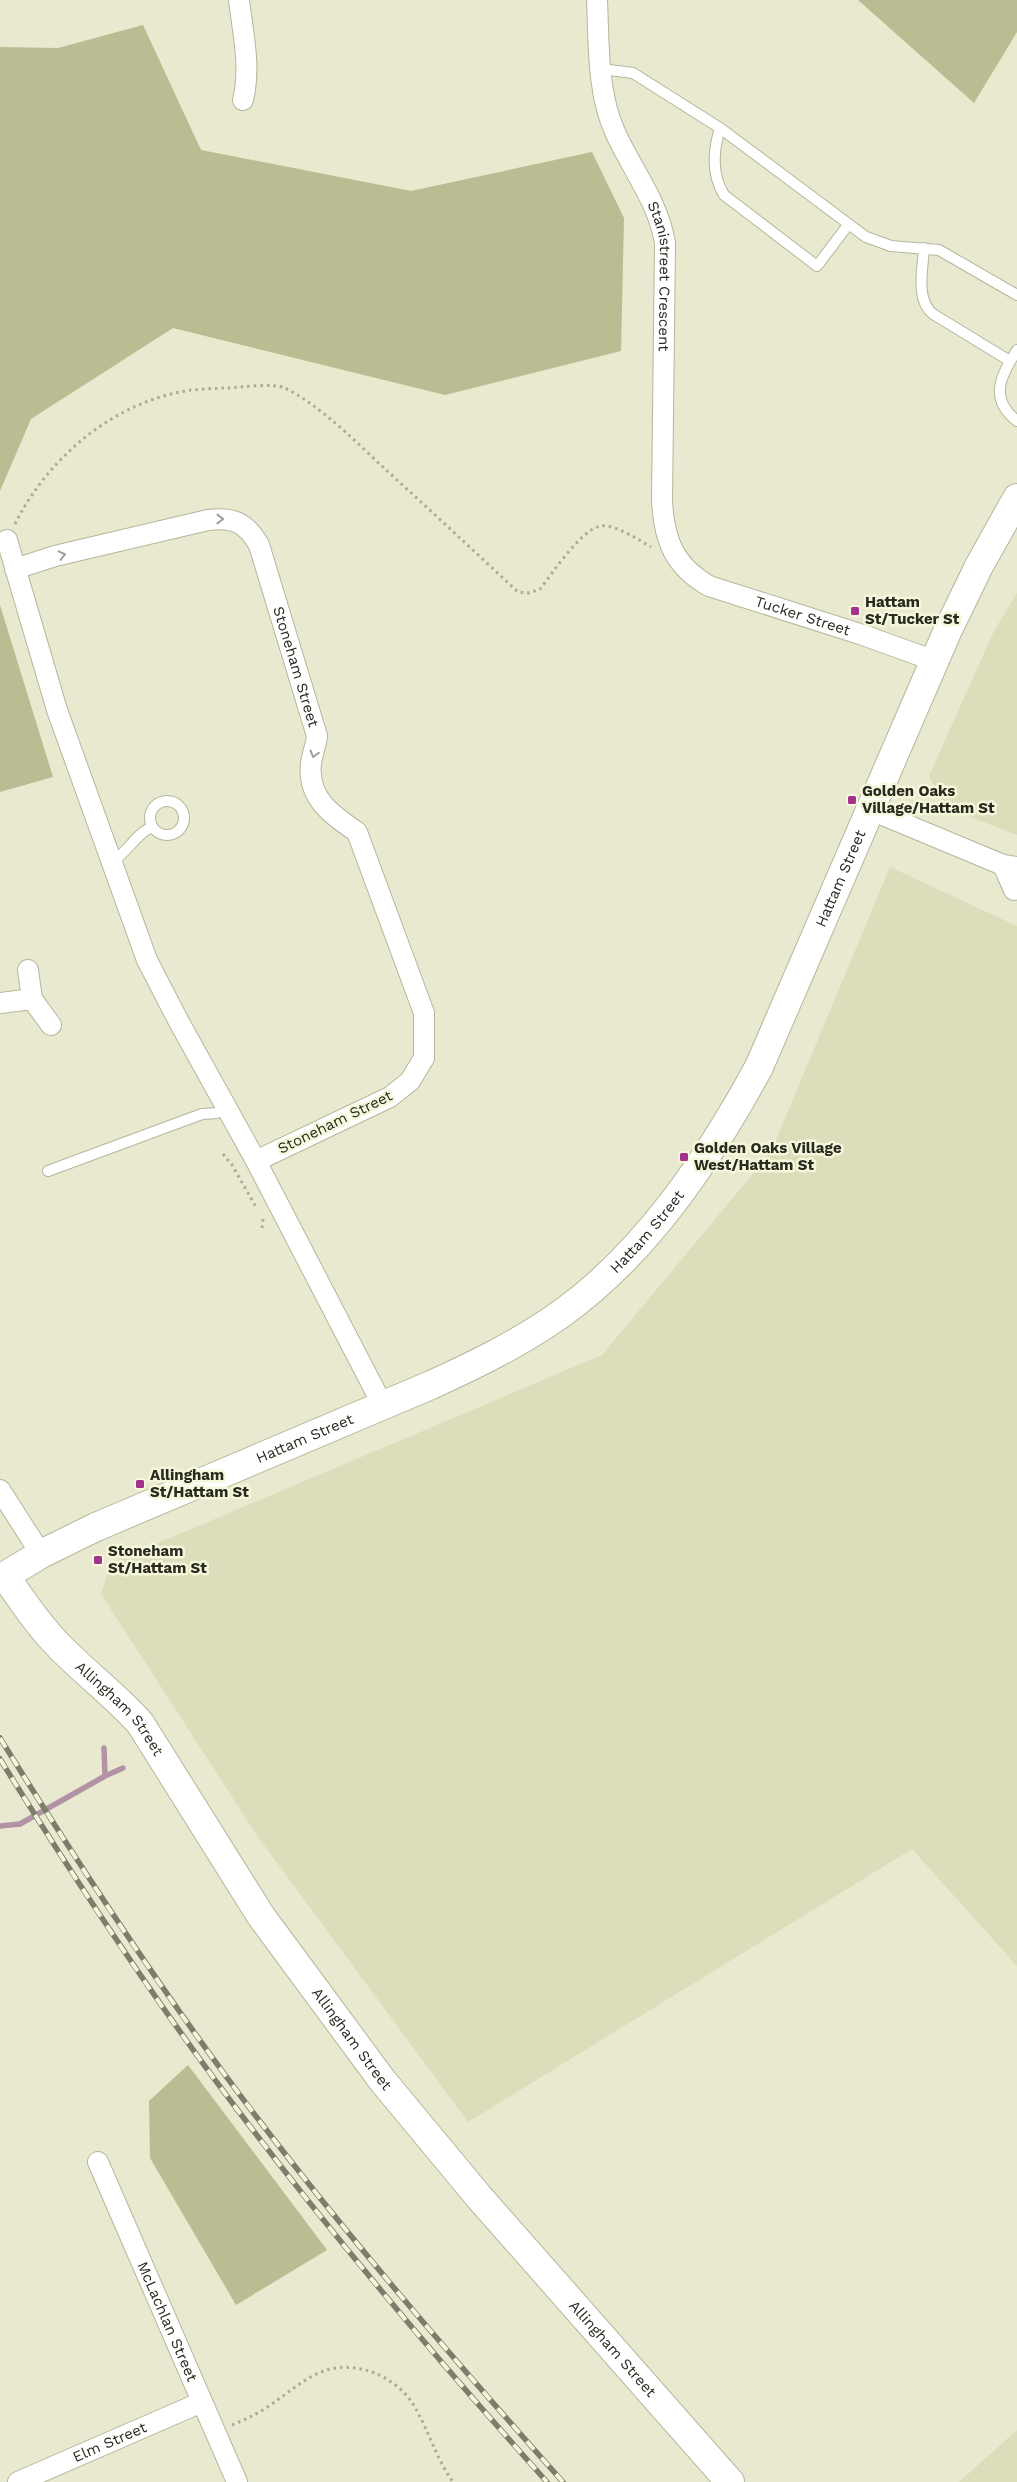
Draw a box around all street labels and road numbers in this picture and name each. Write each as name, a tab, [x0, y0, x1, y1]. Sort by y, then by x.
street label: Stanistreet Crescent	[644, 198, 674, 352]
street label: Tucker Street	[753, 592, 853, 640]
street label: Stoneham Street	[269, 604, 323, 730]
street label: Hattam Street	[812, 827, 870, 930]
street label: Stoneham Street	[275, 1086, 396, 1158]
street label: Hattam Street	[606, 1186, 688, 1277]
street label: Hattam Street	[253, 1410, 357, 1467]
street label: Allingham Street	[72, 1658, 168, 1760]
street label: Allingham Street	[308, 1984, 396, 2094]
street label: McLachlan Street	[133, 2259, 202, 2385]
street label: Allingham Street	[565, 2297, 660, 2401]
street label: Elm Street	[70, 2418, 150, 2466]

